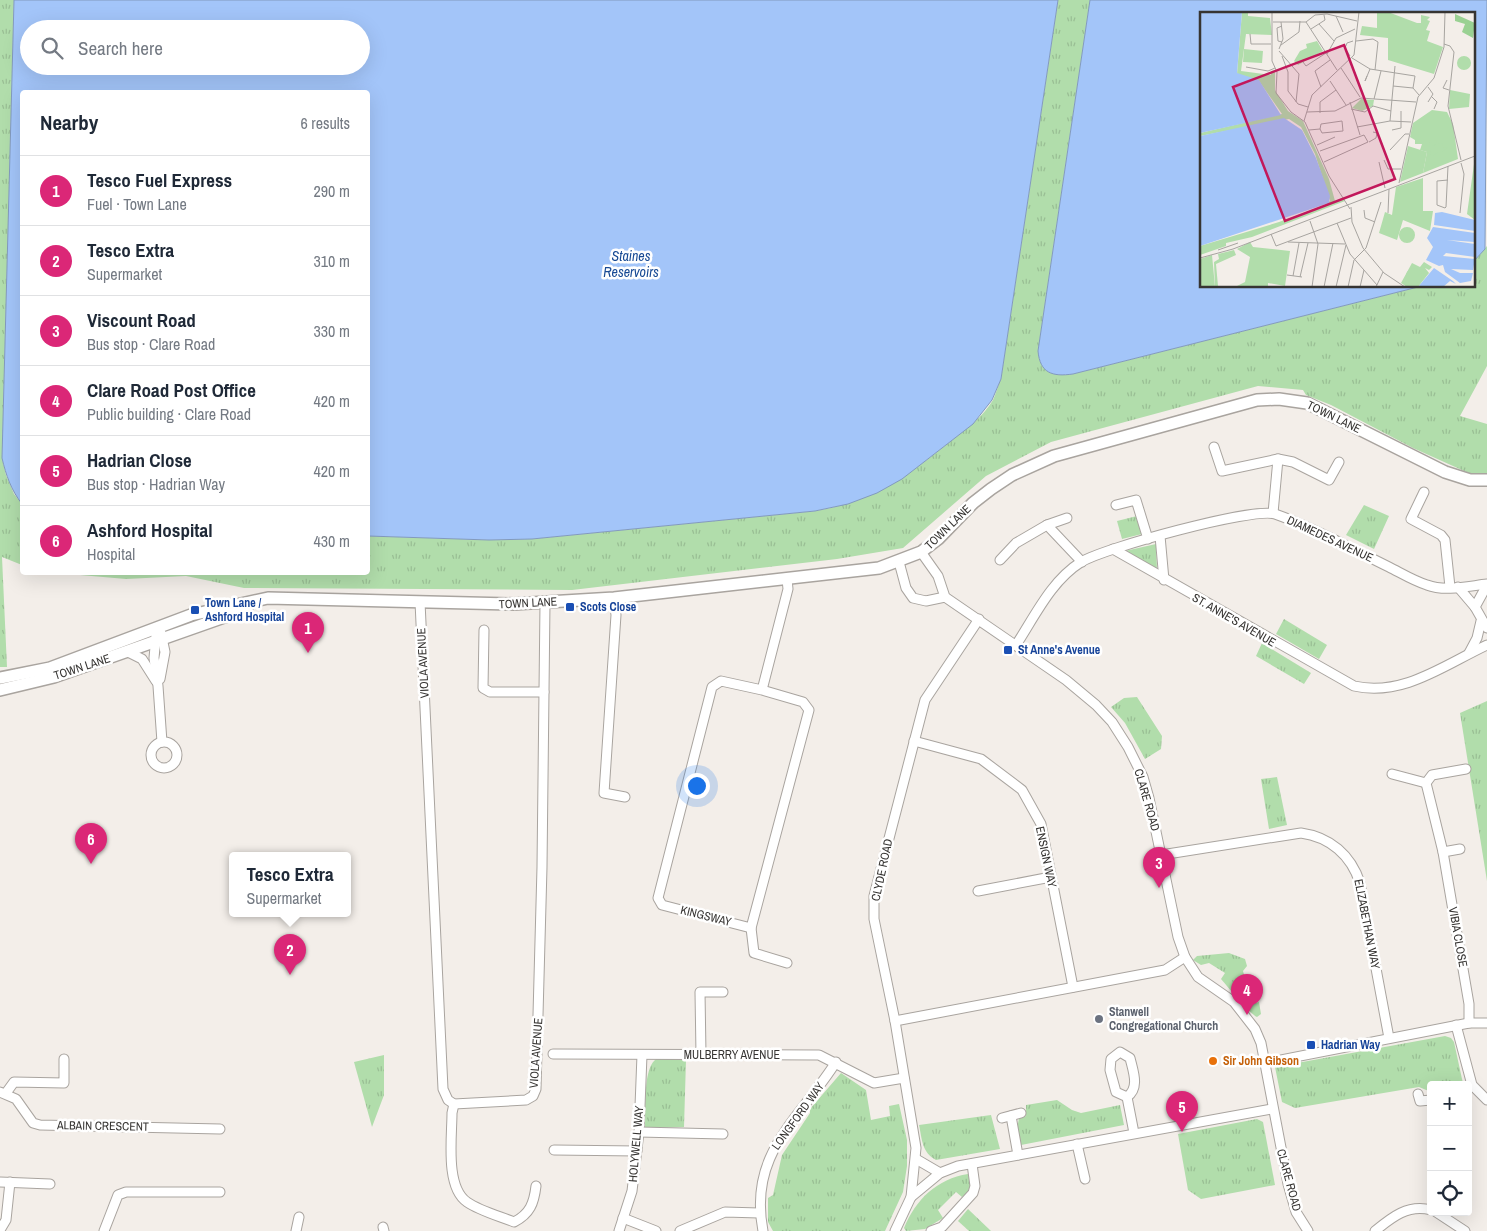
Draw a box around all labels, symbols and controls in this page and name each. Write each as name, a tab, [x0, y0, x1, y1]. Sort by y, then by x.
inset map	[1200, 12, 1474, 288]
search box	[20, 20, 370, 75]
icon: search	[38, 34, 66, 62]
text: Search here	[78, 35, 163, 61]
text: Nearby	[40, 108, 98, 137]
text: 6 results	[300, 112, 350, 134]
text: Tesco Fuel Express	[87, 167, 232, 193]
text: 1	[52, 180, 60, 202]
text: 290 m	[314, 180, 350, 202]
text: Fuel · Town Lane	[87, 193, 187, 215]
text: Tesco Extra	[87, 237, 174, 263]
water label: Staines Reservoirs	[603, 247, 659, 281]
text: 2	[52, 250, 60, 272]
text: 310 m	[314, 250, 350, 272]
text: Supermarket	[87, 263, 162, 285]
text: Viscount Road	[87, 307, 196, 333]
text: 3	[52, 320, 60, 342]
text: 330 m	[314, 320, 350, 342]
text: Bus stop · Clare Road	[87, 333, 215, 355]
text: Clare Road Post Office	[87, 377, 256, 403]
text: 4	[52, 390, 60, 412]
text: 420 m	[314, 390, 350, 412]
street label: TOWN LANE	[1304, 397, 1364, 437]
text: Public building · Clare Road	[87, 403, 251, 425]
text: Hadrian Close	[87, 447, 192, 473]
text: 5	[52, 460, 60, 482]
text: 420 m	[314, 460, 350, 482]
text: Bus stop · Hadrian Way	[87, 473, 225, 495]
street label: TOWN LANE	[921, 501, 975, 553]
street label: DIAMEDES AVENUE	[1284, 512, 1376, 566]
text: Ashford Hospital	[87, 517, 213, 543]
text: 6	[52, 530, 60, 552]
text: 430 m	[314, 530, 350, 552]
text: Hospital	[87, 543, 135, 565]
street label: ST. ANNE'S AVENUE	[1189, 590, 1279, 650]
street label: TOWN LANE	[498, 593, 558, 613]
place label: Town Lane / Ashford Hospital	[205, 595, 285, 625]
place label: Scots Close	[580, 599, 637, 615]
marker: Scots Close	[564, 601, 576, 613]
marker: Town Lane / Ashford Hospital	[189, 604, 201, 616]
pin: 1	[292, 612, 324, 653]
street label: VIOLA AVENUE	[413, 627, 433, 699]
place label: St Anne's Avenue	[1018, 642, 1101, 658]
marker: St Anne's Avenue	[1002, 644, 1014, 656]
street label: TOWN LANE	[52, 650, 112, 684]
street label: CLARE ROAD	[1130, 767, 1164, 833]
your location	[684, 773, 710, 799]
pin: 6	[75, 823, 107, 864]
street label: ENSIGN WAY	[1032, 825, 1060, 889]
street label: CLYDE ROAD	[868, 837, 896, 903]
pin: 3	[1143, 847, 1175, 888]
popup	[229, 852, 351, 917]
text: Tesco Extra	[246, 861, 334, 887]
street label: ELIZABETHAN WAY	[1350, 878, 1384, 971]
text: Supermarket	[246, 887, 322, 909]
street label: KINGSWAY	[679, 902, 734, 930]
street label: VIBIA CLOSE	[1445, 906, 1471, 968]
pin: 2	[274, 934, 306, 975]
pin: 4	[1231, 974, 1263, 1015]
place label: Stanwell Congregational Church	[1109, 1004, 1218, 1034]
marker: Stanwell Congregational Church	[1093, 1013, 1105, 1025]
street label: VIOLA AVENUE	[526, 1017, 546, 1089]
place label: Hadrian Way	[1321, 1037, 1381, 1053]
marker: Hadrian Way	[1305, 1039, 1317, 1051]
street label: MULBERRY AVENUE	[684, 1047, 780, 1063]
place label: Sir John Gibson	[1223, 1053, 1299, 1069]
marker: Sir John Gibson	[1207, 1055, 1219, 1067]
street label: LONGFORD WAY	[768, 1079, 828, 1153]
map controls	[1427, 1081, 1472, 1216]
button: +	[1427, 1081, 1472, 1126]
pin: 5	[1166, 1091, 1198, 1132]
street label: HOLYWELL WAY	[625, 1105, 647, 1183]
street label: ALBAIN CRESCENT	[56, 1117, 149, 1135]
button: −	[1427, 1126, 1472, 1171]
street label: CLARE ROAD	[1273, 1147, 1305, 1213]
button: locate	[1427, 1171, 1472, 1216]

